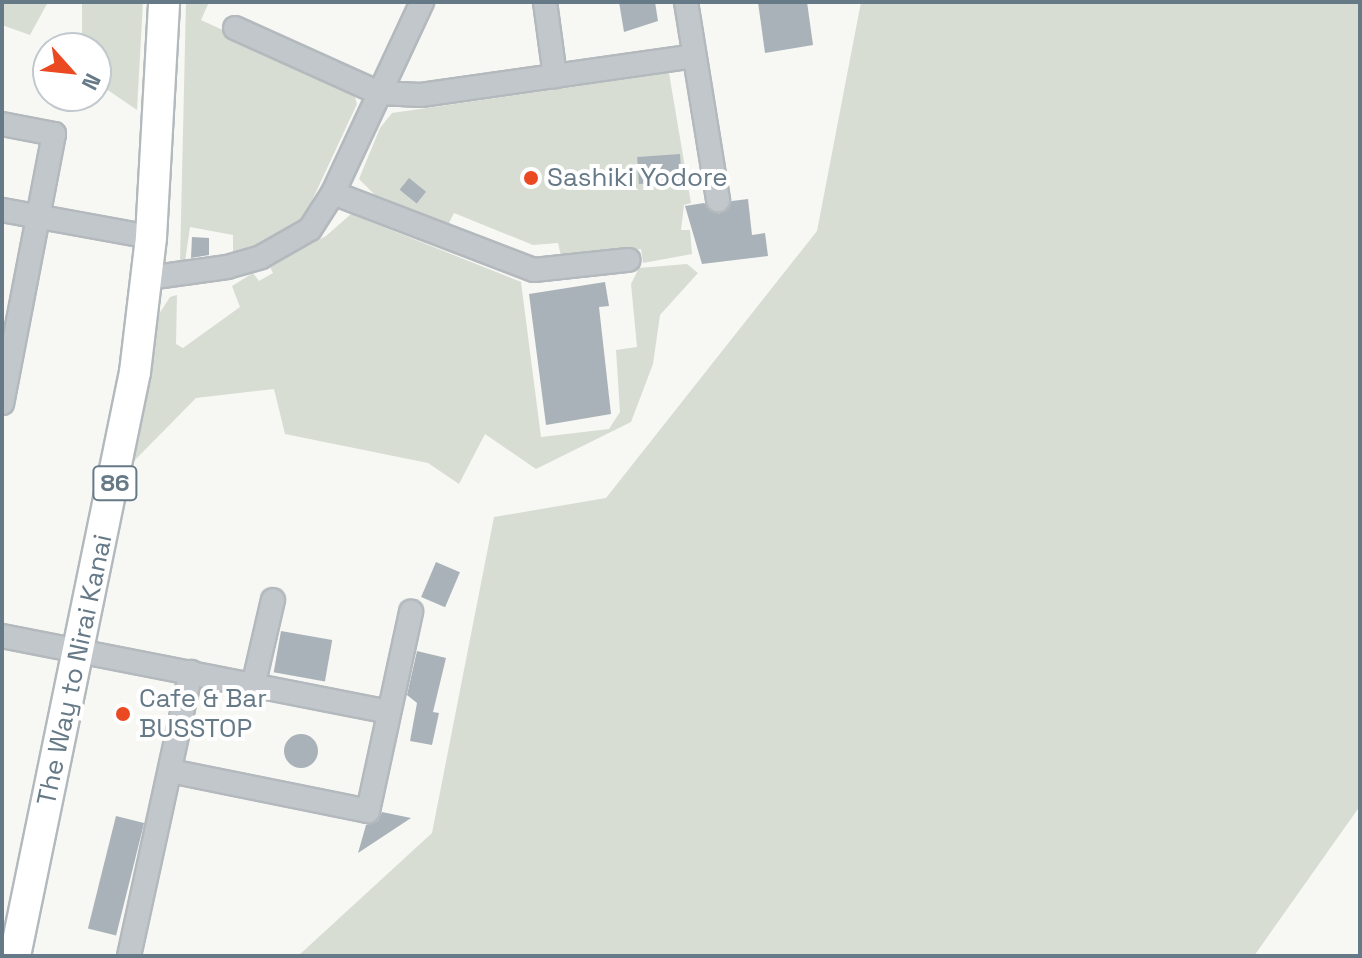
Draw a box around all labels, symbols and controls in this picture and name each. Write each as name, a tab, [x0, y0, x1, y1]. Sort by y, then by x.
north arrow	[32, 32, 112, 112]
text: N	[76, 69, 107, 95]
place label: Sashiki Yodore	[547, 162, 728, 194]
marker: Sashiki Yodore	[522, 169, 540, 187]
road number: 86	[91, 463, 139, 503]
street label: The Way to Nirai Kanai	[31, 532, 119, 808]
place label: Cafe & Bar BUSSTOP	[139, 683, 267, 744]
marker: Cafe & Bar BUSSTOP	[114, 705, 132, 723]

